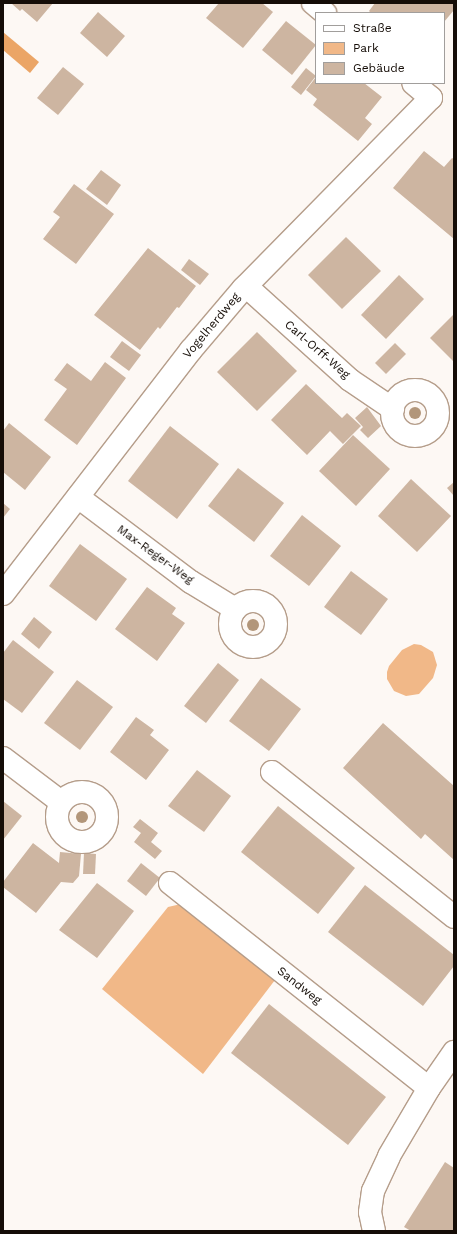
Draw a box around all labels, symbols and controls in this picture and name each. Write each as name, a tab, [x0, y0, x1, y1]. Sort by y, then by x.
legend	[315, 12, 445, 84]
text: Straße	[353, 21, 392, 35]
text: Park	[353, 41, 379, 55]
text: Gebäude	[353, 61, 405, 75]
street label: Vogelherdweg	[180, 290, 244, 362]
street label: Carl-Orff-Weg	[281, 318, 353, 382]
street label: Max-Reger-Weg	[114, 522, 196, 588]
street label: Sandweg	[274, 964, 324, 1008]

